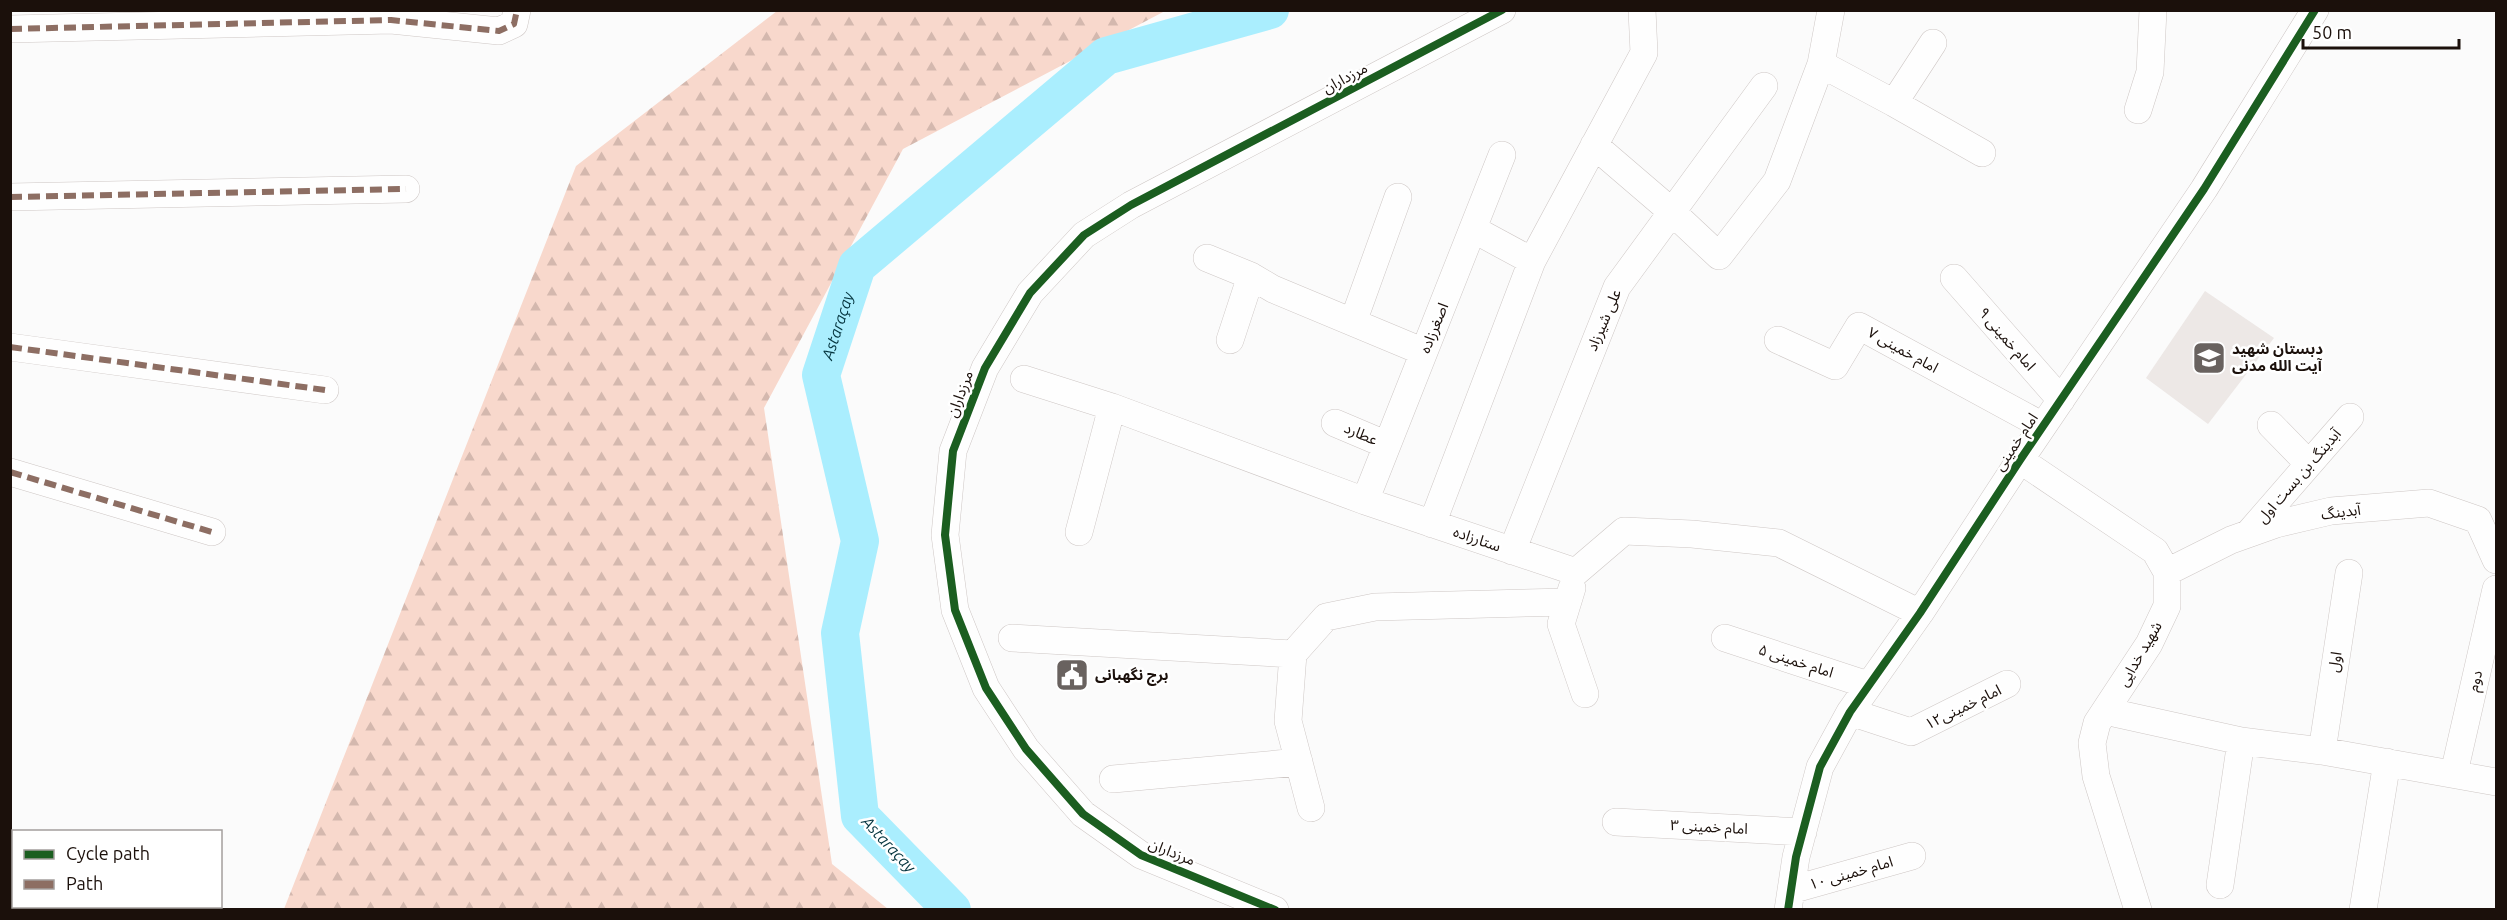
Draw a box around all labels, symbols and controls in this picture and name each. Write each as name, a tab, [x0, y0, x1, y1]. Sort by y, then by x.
scale bar	[2303, 12, 2459, 50]
text: 50 m	[2312, 22, 2352, 42]
street label: مرزداران	[1319, 59, 1371, 97]
street label: علی شیرزاد	[1583, 286, 1625, 354]
water label: Astaraçay	[817, 289, 857, 363]
street label: اصغرزاده	[1416, 300, 1452, 356]
street label: امام خمینی ۹	[1973, 304, 2039, 376]
street label: امام خمینی ۷	[1864, 323, 1941, 378]
school or university icon: دبستان شهید آیت الله مدنی	[2191, 340, 2227, 376]
place label: دبستان شهید آیت الله مدنی	[2232, 340, 2323, 375]
street label: مرزداران	[943, 368, 977, 420]
street label: امام خمینی	[1990, 410, 2044, 475]
street label: عطارد	[1341, 419, 1381, 449]
street label: آبدینگ بن بست اول	[2253, 425, 2345, 527]
street label: آبدینگ	[2320, 501, 2362, 523]
street label: ستارزاده	[1451, 522, 1503, 556]
street label: شهید خدایی	[2114, 618, 2166, 690]
street label: امام خمینی ۵	[1756, 640, 1836, 683]
street label: اول	[2324, 650, 2346, 674]
public building icon: برج نگهبانی	[1054, 657, 1090, 693]
place label: برج نگهبانی	[1095, 666, 1169, 686]
street label: دوم	[2464, 669, 2488, 694]
street label: امام خمینی۱۲	[1922, 681, 2005, 735]
water label: Astaraçay	[858, 812, 920, 876]
street label: امام خمینی ۳	[1670, 816, 1748, 840]
legend	[12, 830, 222, 908]
street label: مرزداران	[1146, 835, 1198, 869]
text: Cycle path	[66, 843, 150, 863]
street label: امام خمینی ۱۰	[1807, 852, 1896, 895]
text: Path	[66, 873, 103, 893]

